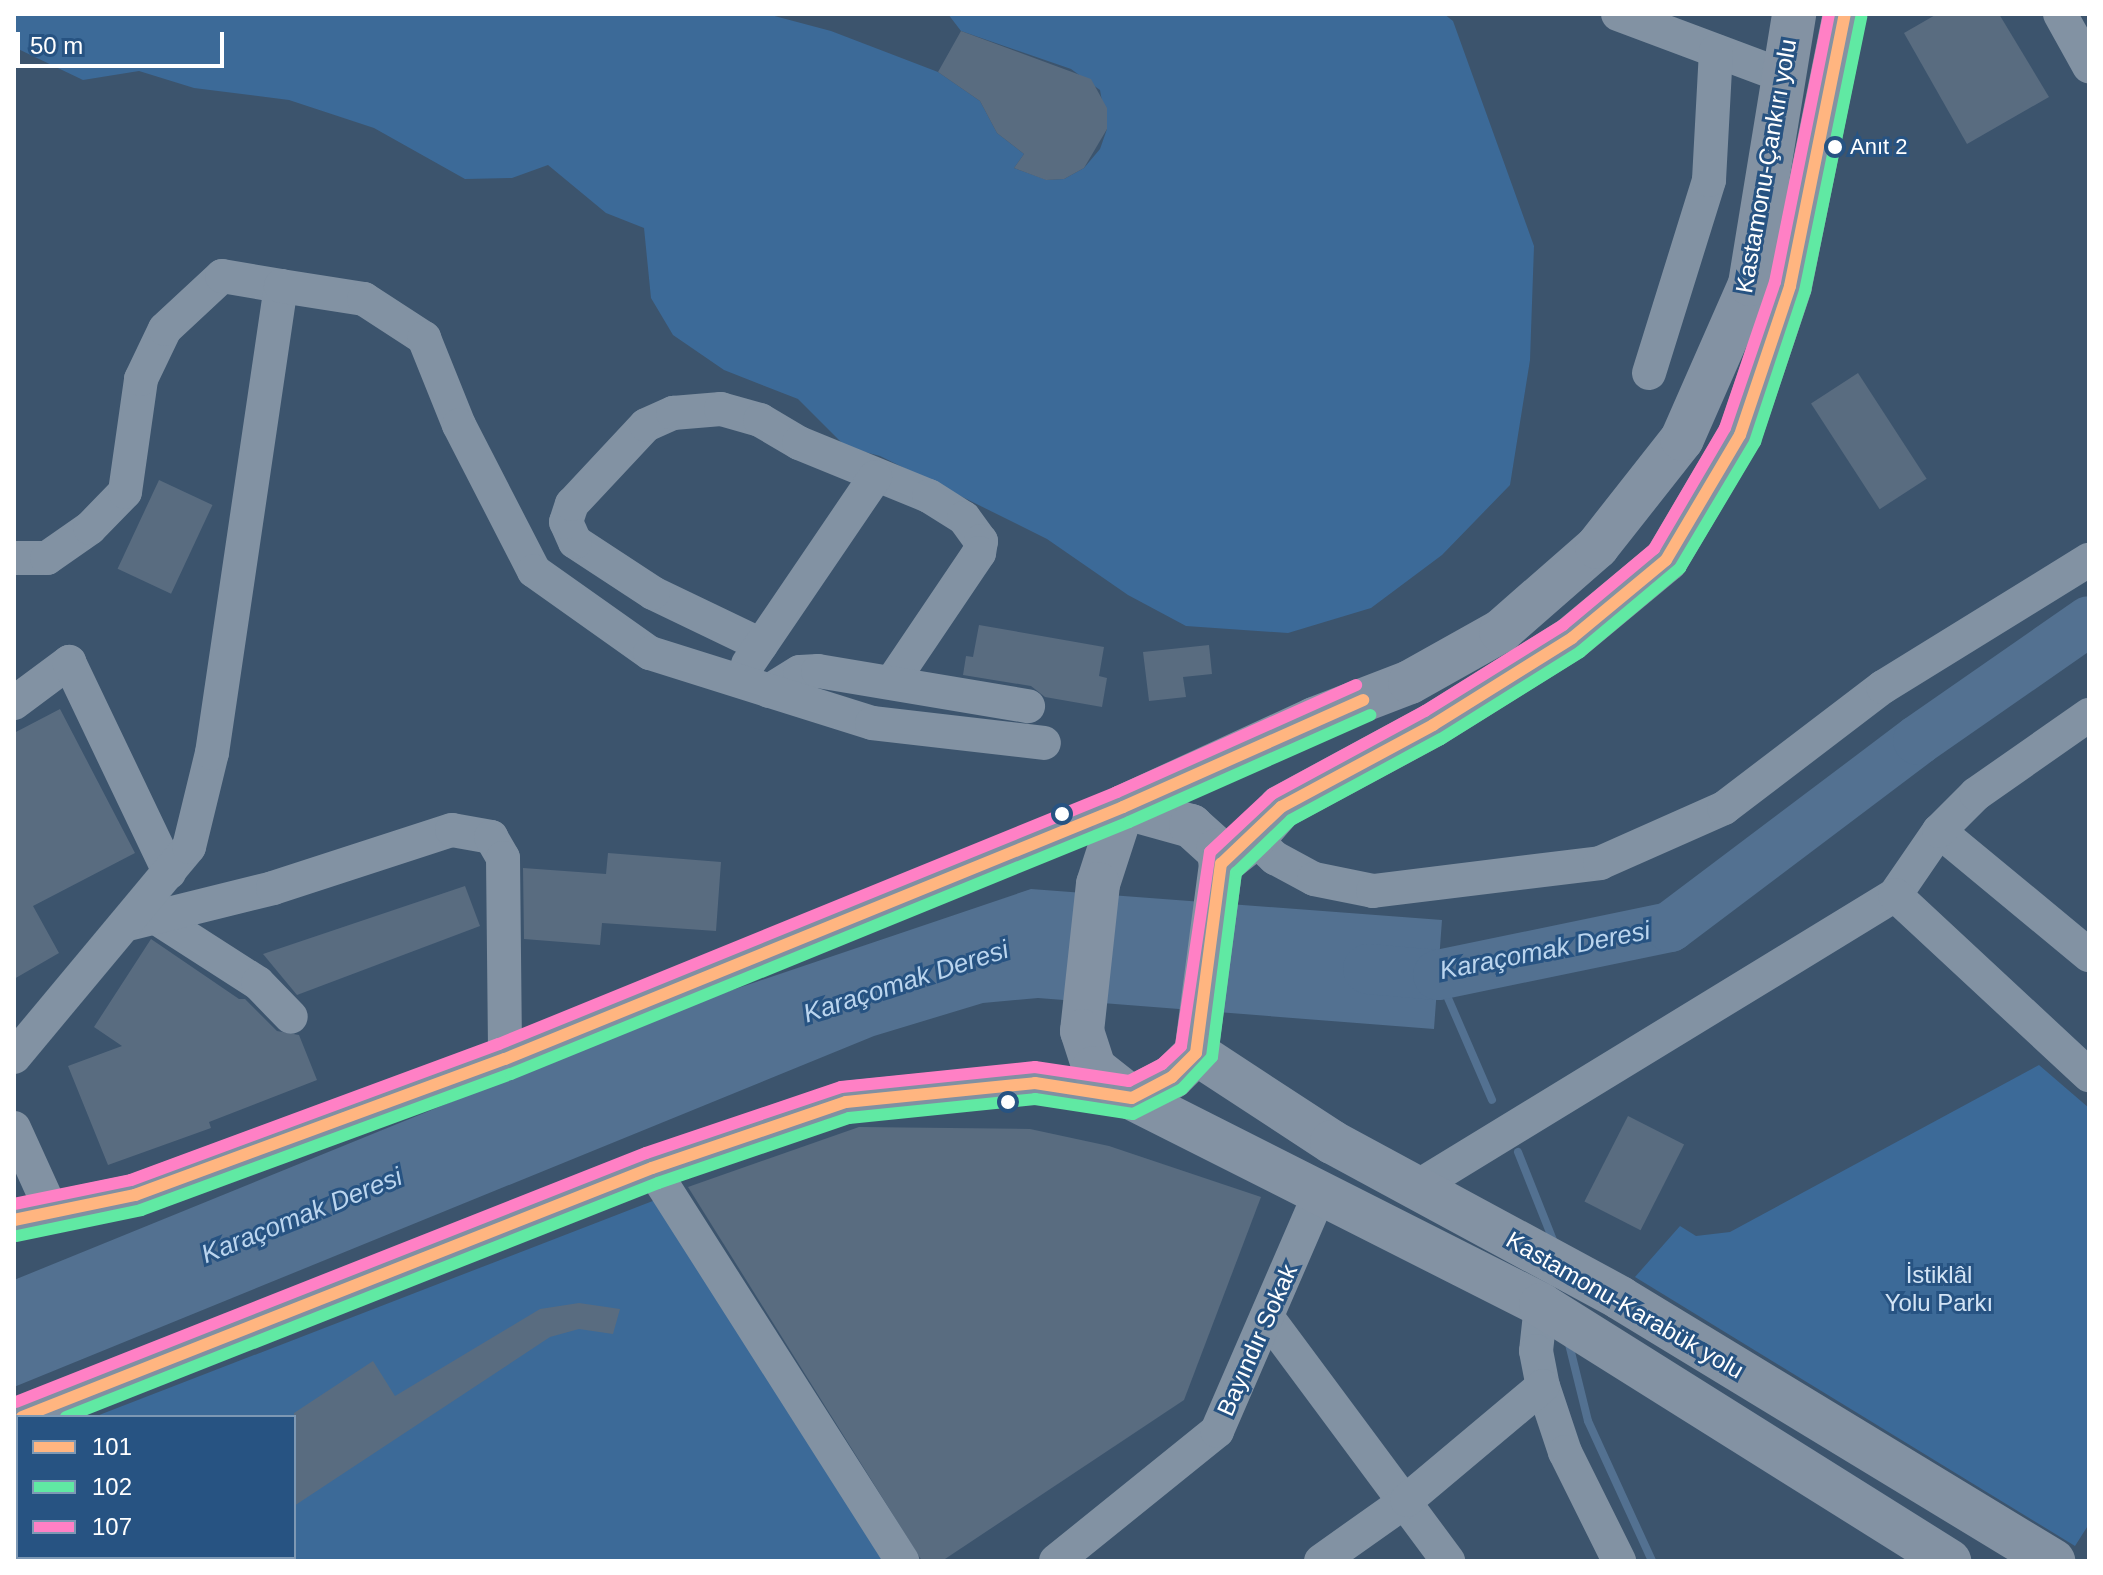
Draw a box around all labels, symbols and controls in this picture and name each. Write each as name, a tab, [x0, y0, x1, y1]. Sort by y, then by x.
scale bar	[20, 16, 228, 66]
text: 50 m	[30, 32, 83, 59]
street label: Kastamonu-Çankırı yolu	[1729, 37, 1803, 295]
place label: Anıt 2	[1850, 134, 1907, 160]
marker: Anıt 2	[1827, 139, 1843, 155]
unlabelled marker	[1054, 806, 1070, 822]
water label: Karaçomak Deresi	[1437, 915, 1653, 987]
water label: Karaçomak Deresi	[799, 934, 1013, 1030]
unlabelled marker	[1000, 1094, 1016, 1110]
water label: Karaçomak Deresi	[197, 1161, 407, 1271]
street label: Kastamonu-Karabük yolu	[1501, 1225, 1749, 1385]
street label: Bayındır Sokak	[1211, 1260, 1303, 1420]
park label: İstiklâl Yolu Parkı	[1885, 1261, 1993, 1317]
legend	[16, 1415, 296, 1559]
text: 101	[92, 1433, 132, 1460]
text: 102	[92, 1473, 132, 1500]
text: 107	[92, 1513, 132, 1540]

